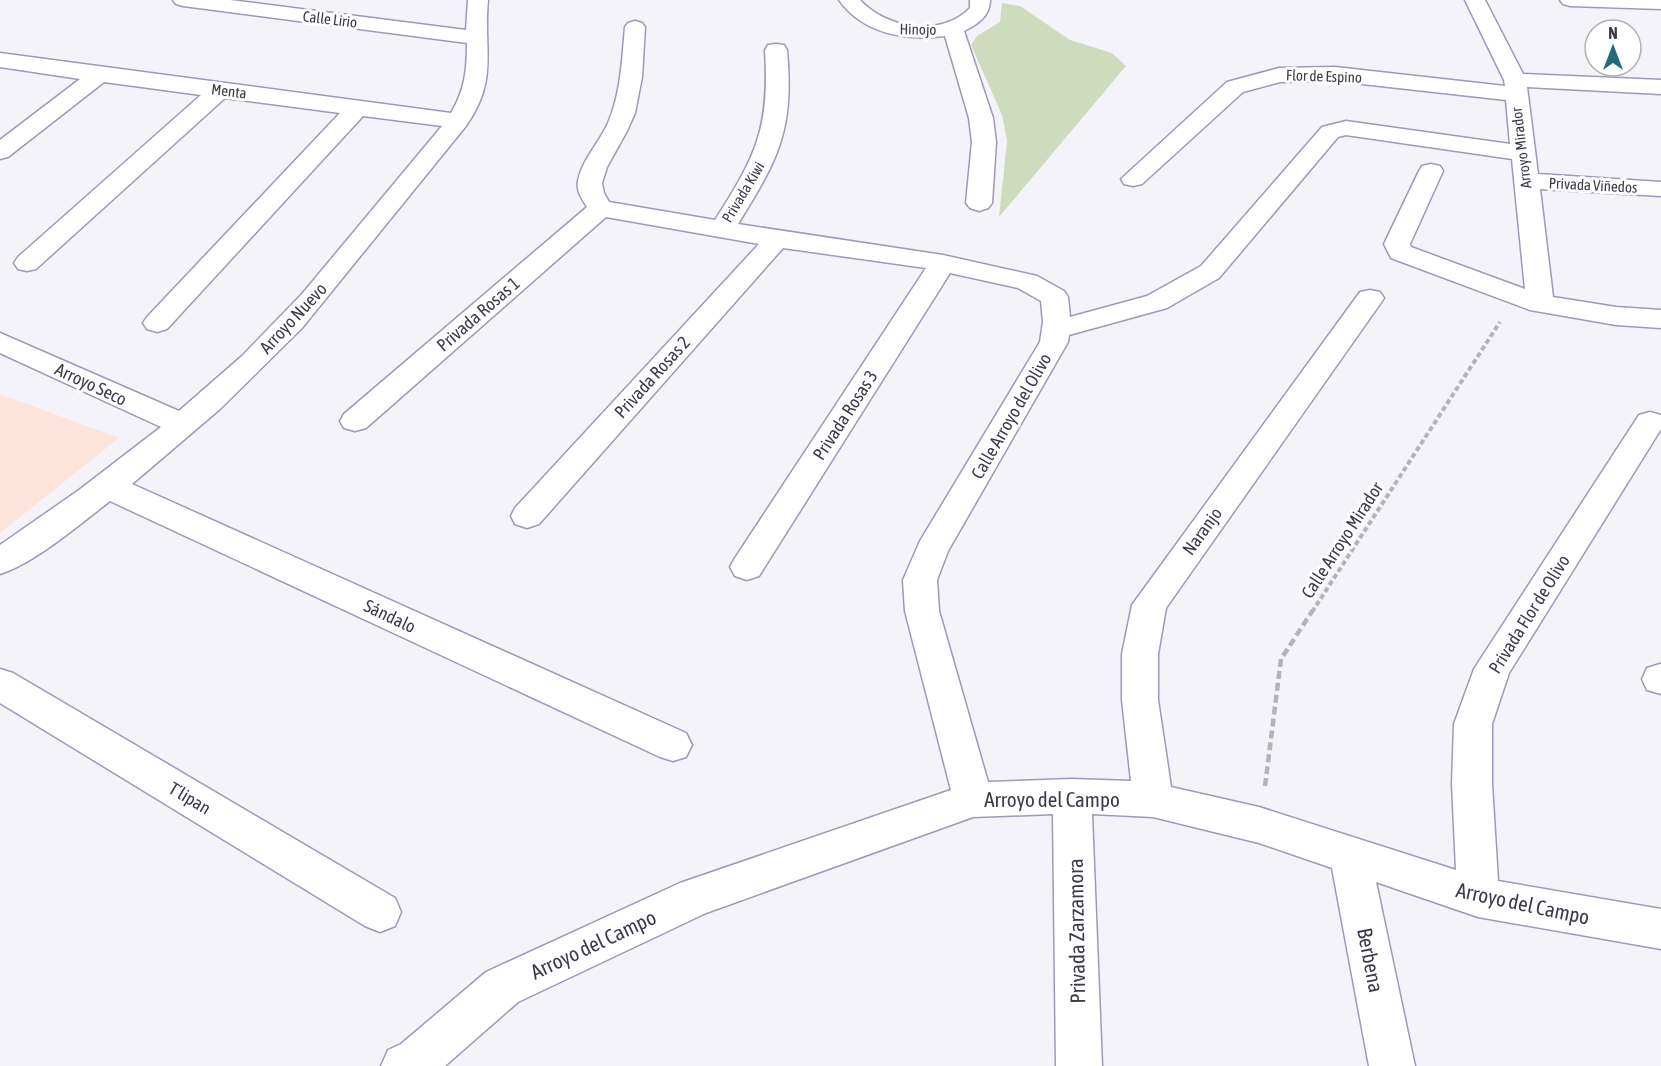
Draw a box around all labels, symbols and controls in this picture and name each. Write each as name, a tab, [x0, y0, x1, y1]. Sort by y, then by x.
street label: Calle Lirio	[302, 7, 358, 31]
north arrow	[1583, 18, 1643, 78]
street label: Hinojo	[899, 20, 937, 38]
text: N	[1608, 24, 1618, 42]
street label: Flor de Espino	[1286, 66, 1362, 86]
street label: Menta	[210, 80, 248, 102]
street label: Arroyo Mirador	[1508, 106, 1534, 189]
street label: Privada Kiwi	[718, 159, 768, 225]
street label: Privada Viñedos	[1548, 174, 1638, 196]
street label: Privada Rosas 1	[432, 272, 524, 356]
street label: Arroyo Nuevo	[255, 278, 331, 358]
street label: Privada Rosas 2	[610, 332, 694, 422]
street label: Calle Arroyo del Olivo	[967, 350, 1055, 482]
street label: Arroyo Seco	[52, 358, 130, 410]
street label: Privada Rosas 3	[808, 366, 882, 464]
street label: Calle Arroyo Mirador	[1297, 477, 1388, 602]
street label: Naranjo	[1178, 503, 1226, 559]
street label: Privada Flor de Olivo	[1484, 551, 1574, 677]
street label: Sándalo	[361, 595, 419, 637]
street label: T´lipan	[165, 777, 215, 819]
street label: Arroyo del Campo	[984, 787, 1120, 811]
street label: Privada Zarzamora	[1063, 858, 1089, 1004]
street label: Arroyo del Campo	[1454, 877, 1592, 929]
street label: Arroyo del Campo	[526, 904, 660, 984]
street label: Berbena	[1353, 926, 1389, 994]

